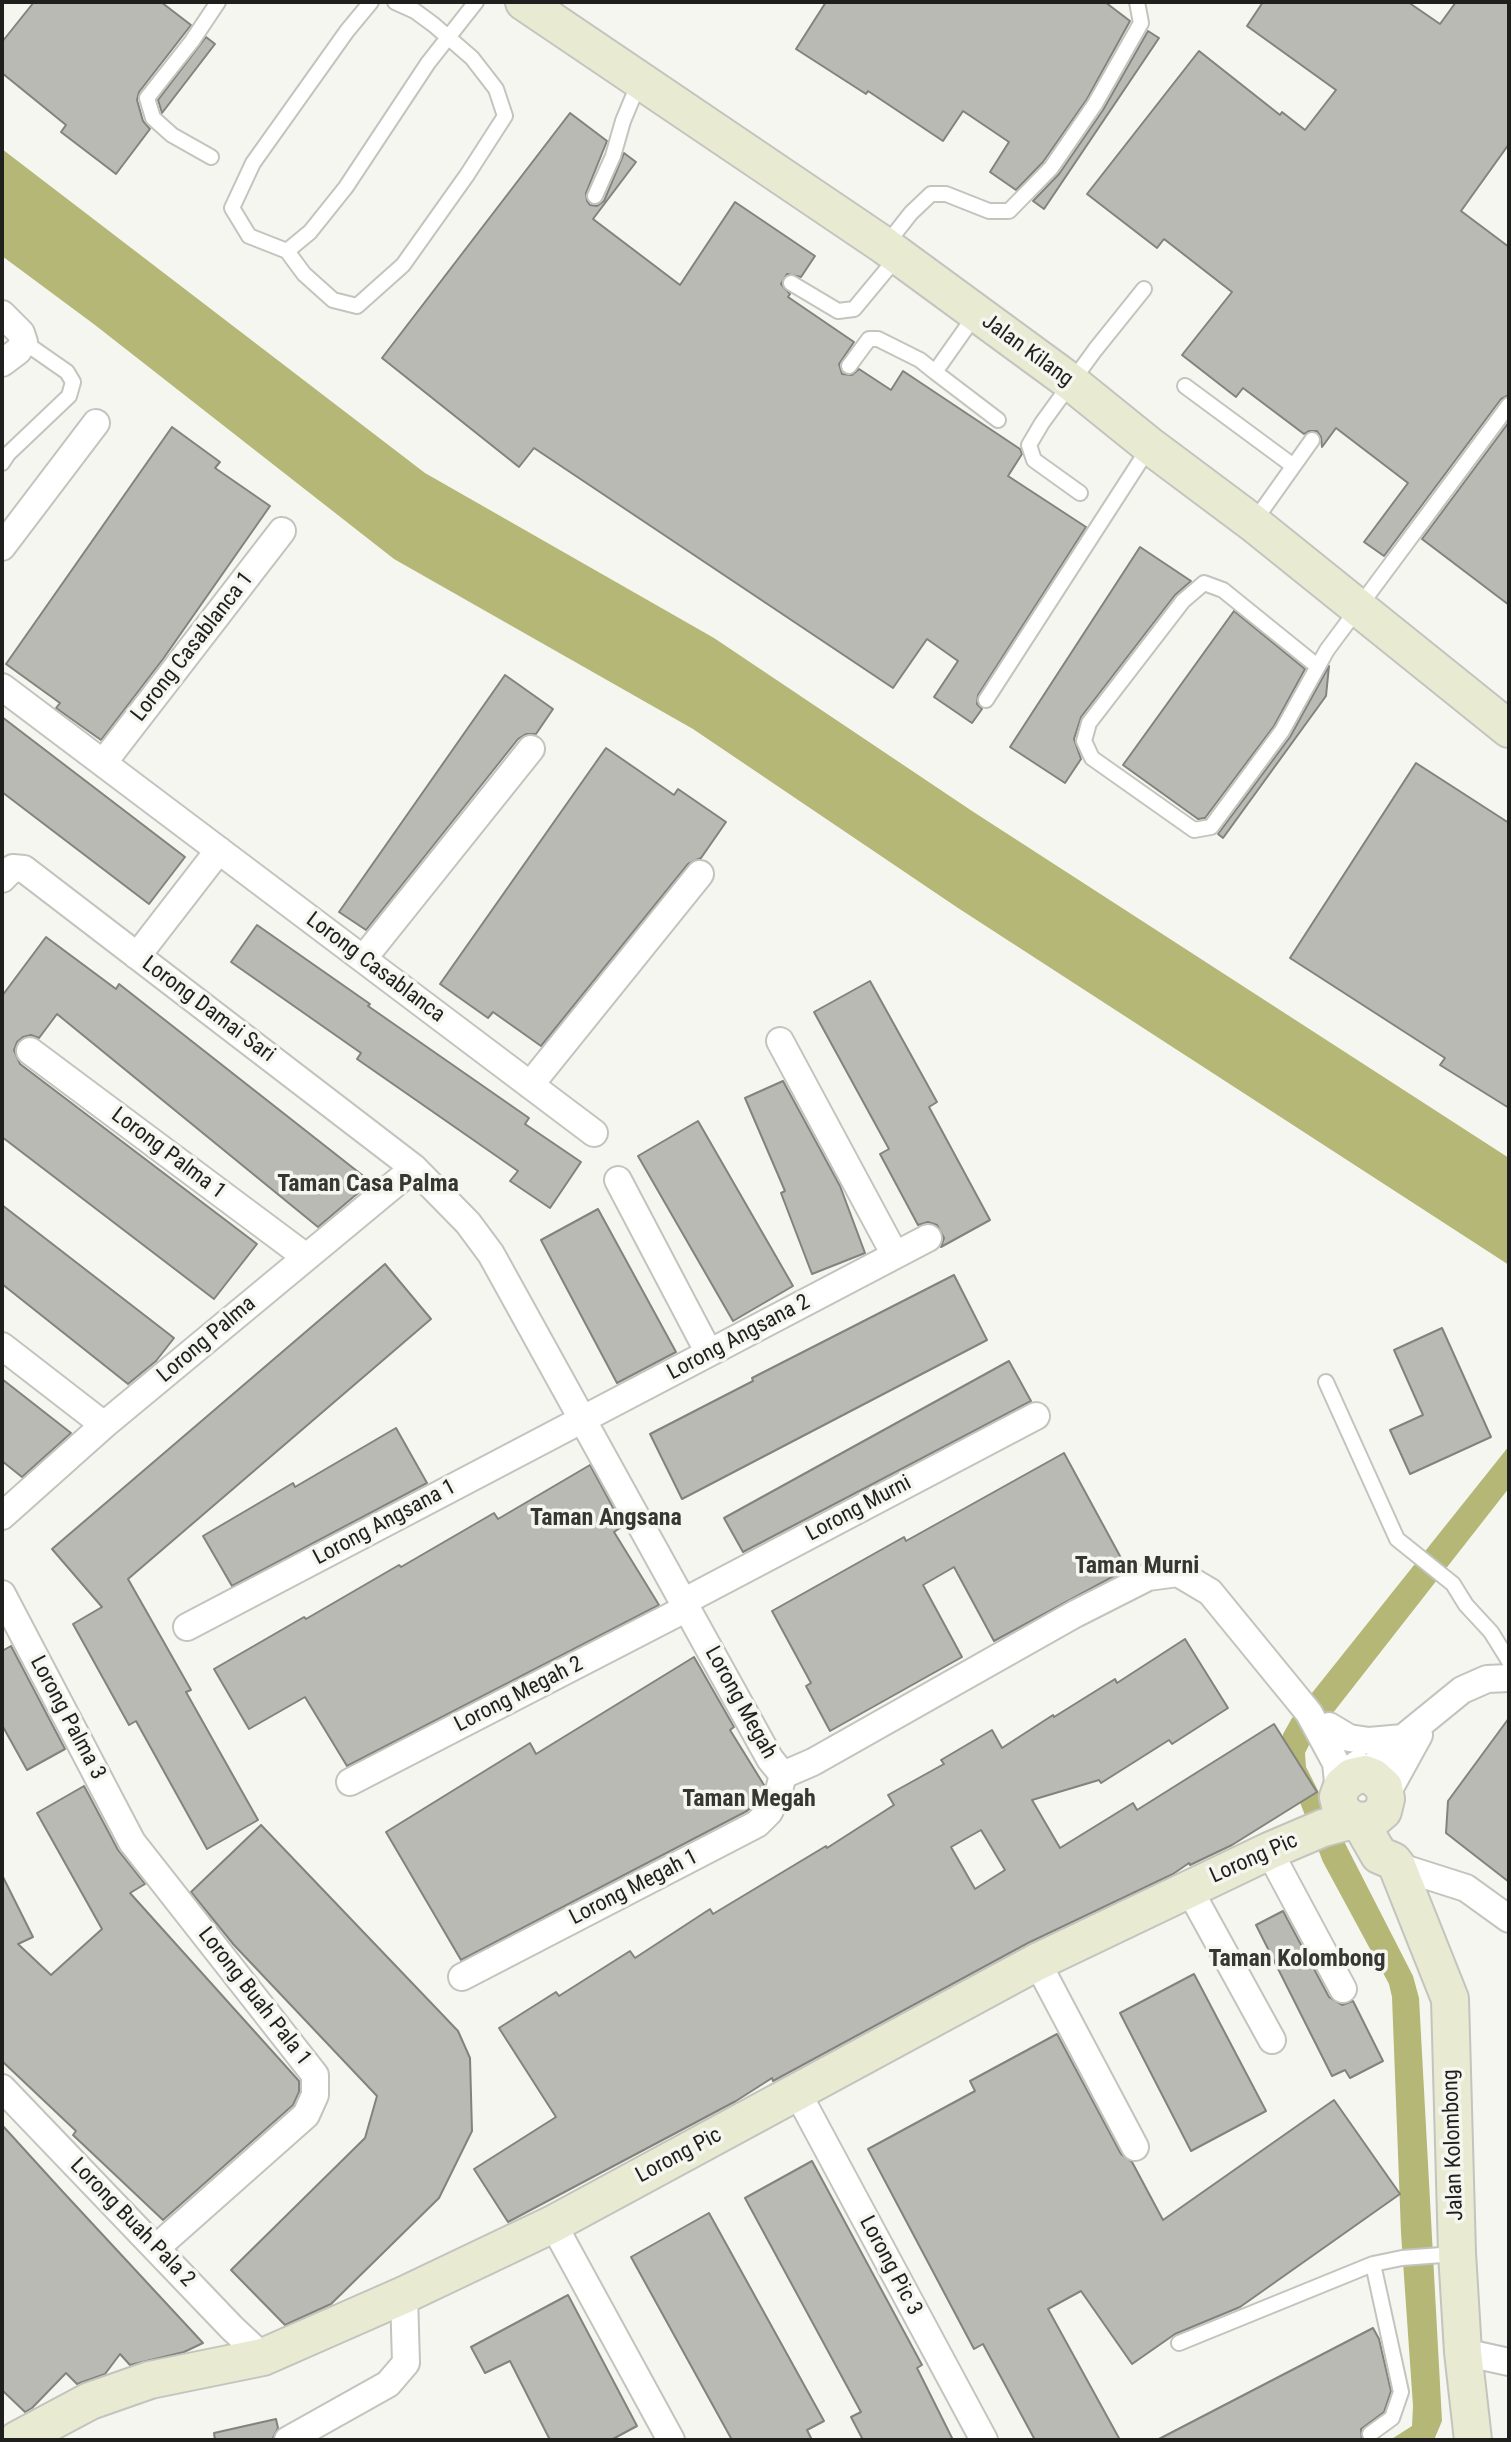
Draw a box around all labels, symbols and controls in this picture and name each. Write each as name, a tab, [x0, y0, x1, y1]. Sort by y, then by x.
street label: Jalan Kilang	[976, 309, 1078, 393]
street label: Lorong Casablanca 1	[126, 567, 260, 727]
street label: Lorong Casablanca	[300, 907, 450, 1029]
street label: Lorong Damai Sari	[136, 951, 280, 1069]
street label: Lorong Palma 1	[106, 1102, 230, 1206]
district label: Taman Casa Palma	[277, 1171, 459, 1199]
street label: Lorong Angsana 2	[663, 1289, 815, 1387]
street label: Lorong Palma	[152, 1291, 262, 1389]
street label: Lorong Murni	[802, 1470, 916, 1548]
street label: Lorong Angsana 1	[309, 1474, 461, 1572]
district label: Taman Angsana	[530, 1505, 682, 1533]
district label: Taman Murni	[1075, 1553, 1199, 1581]
street label: Lorong Megah	[698, 1642, 782, 1764]
street label: Lorong Megah 2	[450, 1651, 588, 1739]
street label: Lorong Palma 3	[23, 1652, 111, 1784]
district label: Taman Megah	[682, 1786, 816, 1814]
street label: Lorong Pic	[1206, 1828, 1302, 1890]
street label: Lorong Megah 1	[565, 1844, 703, 1932]
street label: Lorong Buah Pala 1	[192, 1922, 316, 2072]
district label: Taman Kolombong	[1208, 1946, 1386, 1974]
street label: Jalan Kolombong	[1438, 2069, 1470, 2221]
street label: Lorong Pic	[632, 2123, 726, 2189]
street label: Lorong Buah Pala 2	[64, 2153, 200, 2293]
street label: Lorong Pic 3	[853, 2212, 927, 2320]

